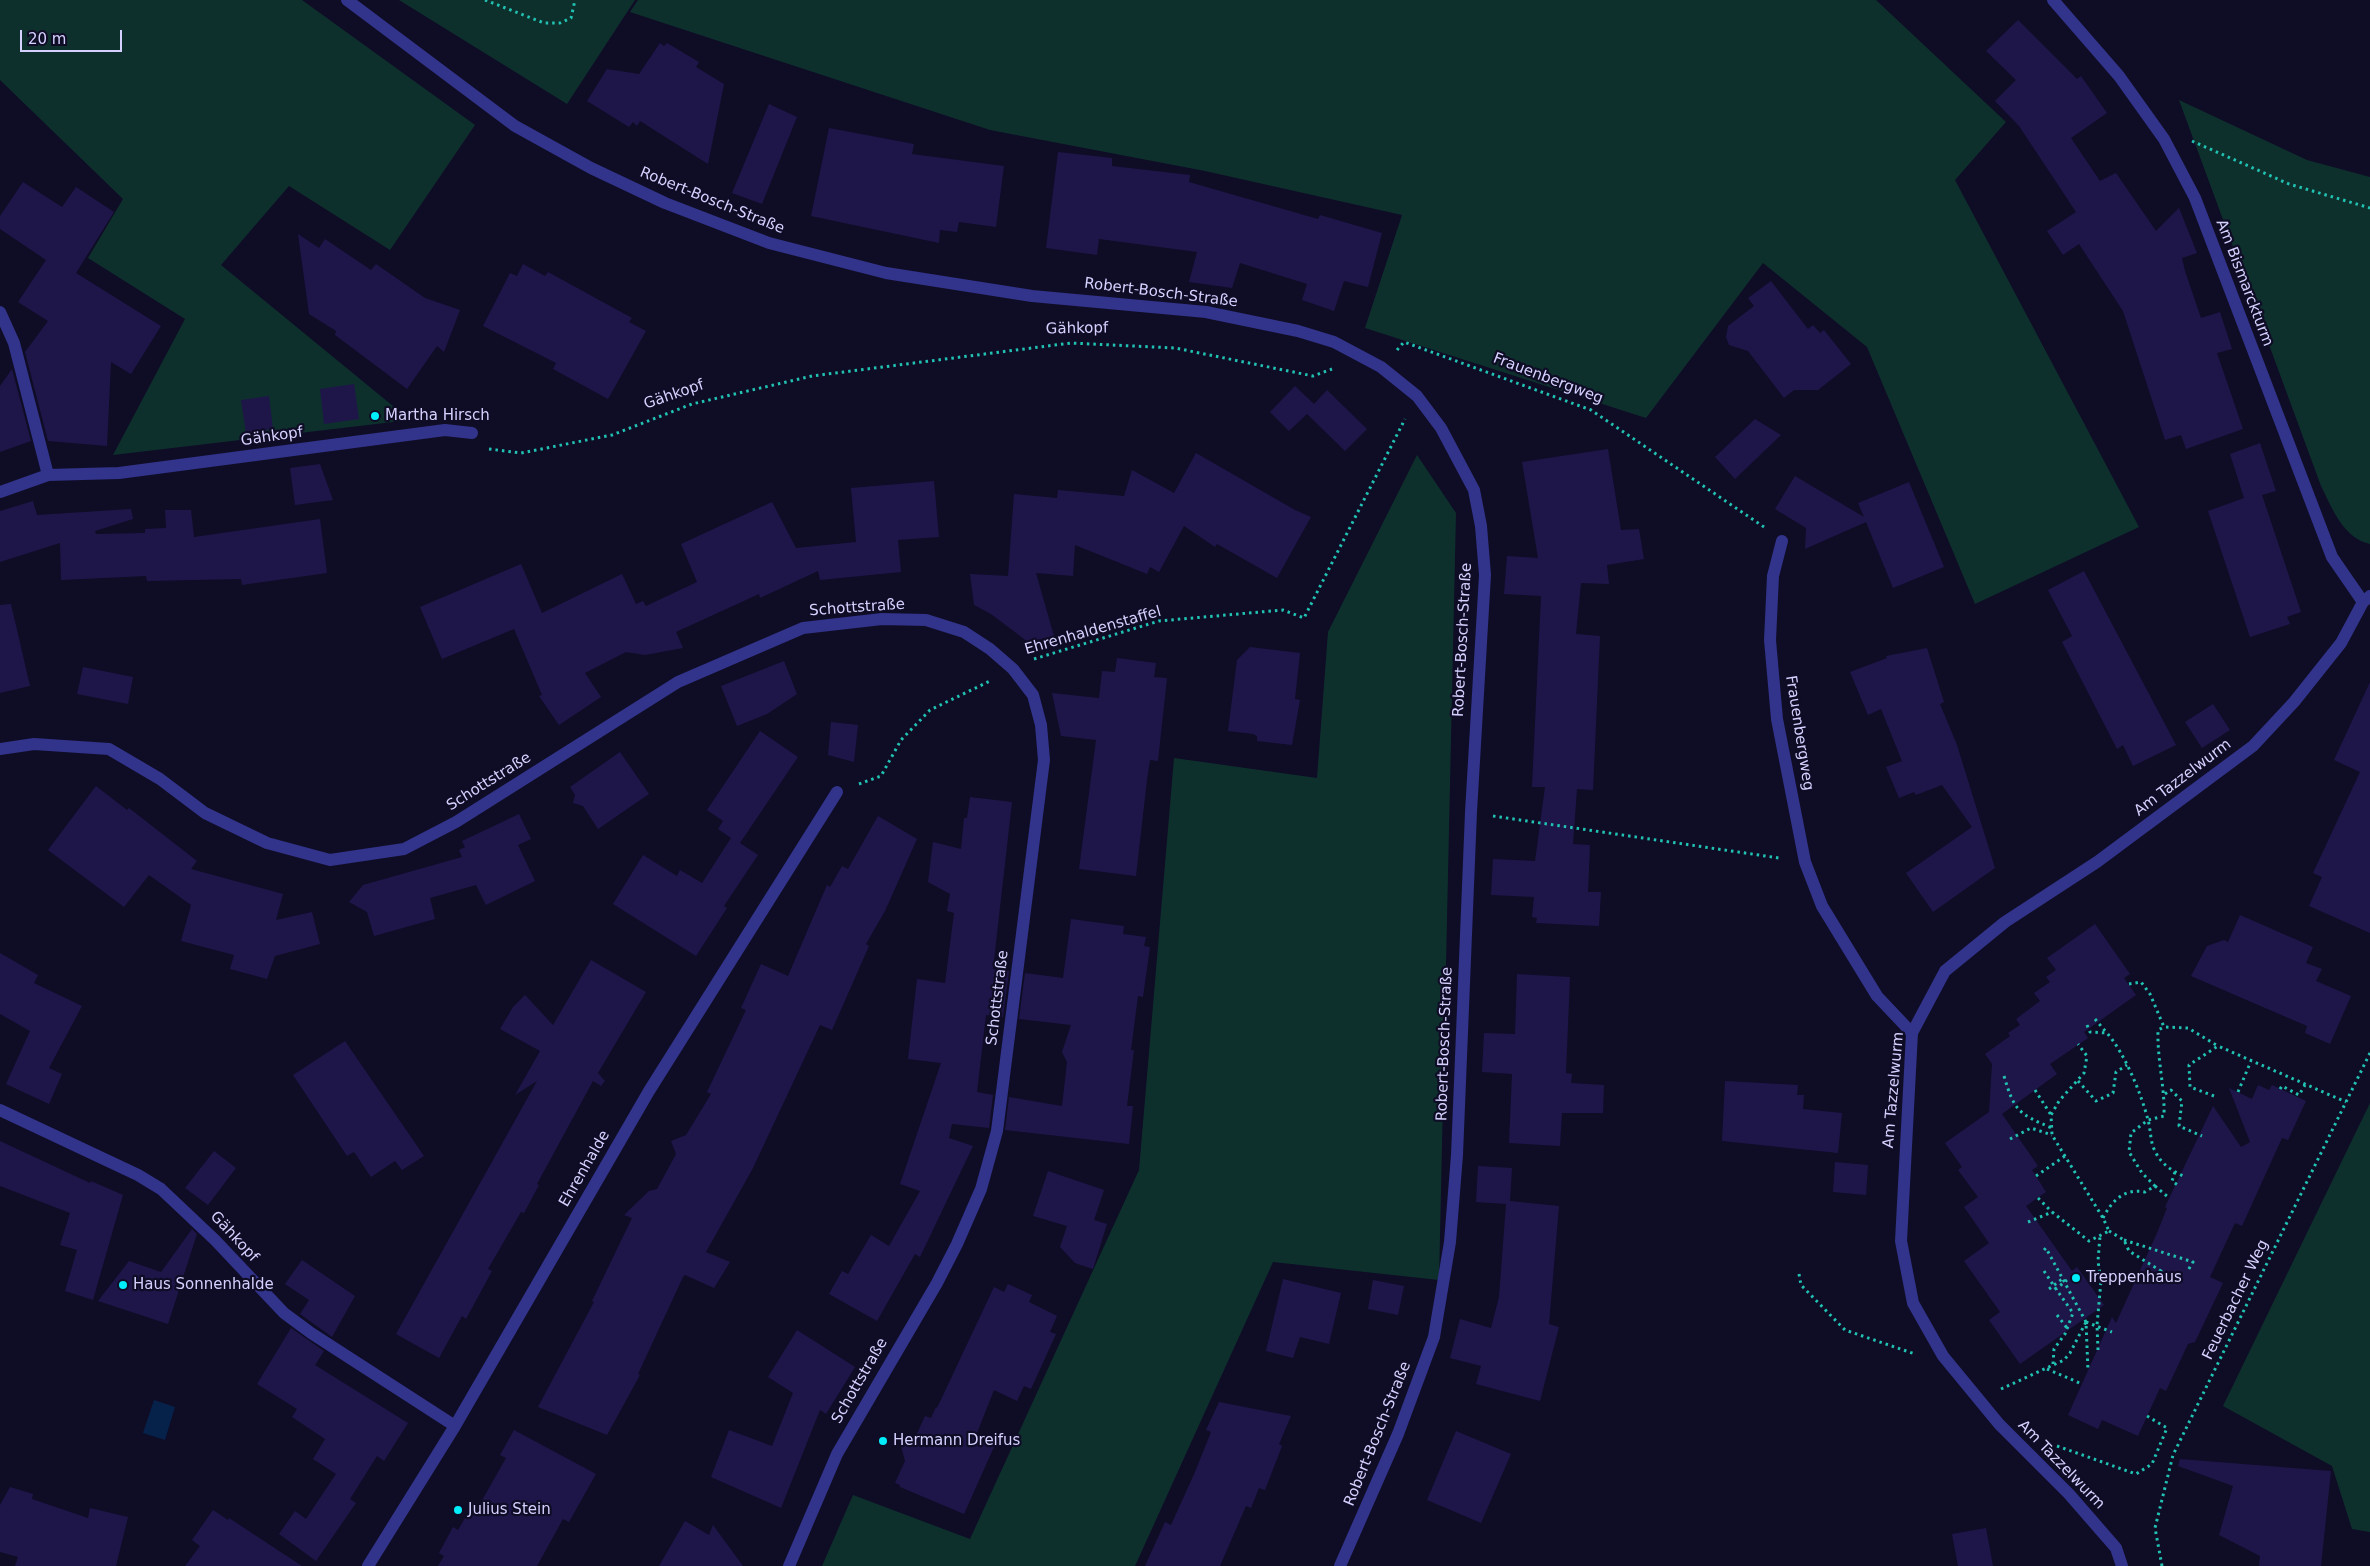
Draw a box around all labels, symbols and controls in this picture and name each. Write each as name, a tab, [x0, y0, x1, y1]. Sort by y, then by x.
scale bar	[22, 20, 125, 52]
text: 20 m	[28, 30, 66, 48]
street label: Robert-Bosch-Straße	[637, 164, 787, 238]
street label: Am Bismarckturm	[2212, 217, 2276, 349]
street label: Robert-Bosch-Straße	[1083, 275, 1239, 311]
street label: Gähkopf	[1046, 319, 1108, 339]
street label: Frauenbergweg	[1490, 350, 1606, 408]
street label: Gähkopf	[642, 376, 706, 414]
place label: Martha Hirsch	[385, 407, 490, 425]
marker: Martha Hirsch	[369, 410, 381, 422]
street label: Gähkopf	[240, 424, 304, 450]
street label: Robert-Bosch-Straße	[1450, 562, 1476, 718]
street label: Schottstraße	[809, 596, 905, 620]
street label: Ehrenhaldenstaffel	[1023, 603, 1163, 659]
street label: Frauenbergweg	[1781, 674, 1817, 792]
street label: Am Tazzelwurm	[2131, 736, 2235, 820]
street label: Schottstraße	[444, 749, 534, 815]
street label: Schottstraße	[983, 949, 1013, 1047]
street label: Robert-Bosch-Straße	[1433, 966, 1457, 1122]
street label: Am Tazzelwurm	[1880, 1031, 1908, 1149]
street label: Ehrenhalde	[556, 1128, 614, 1210]
street label: Gähkopf	[206, 1208, 262, 1266]
street label: Feuerbacher Weg	[2199, 1237, 2273, 1363]
place label: Treppenhaus	[2086, 1269, 2182, 1287]
marker: Treppenhaus	[2070, 1272, 2082, 1284]
place label: Haus Sonnenhalde	[133, 1276, 274, 1294]
marker: Haus Sonnenhalde	[117, 1279, 129, 1291]
street label: Schottstraße	[828, 1335, 892, 1427]
street label: Robert-Bosch-Straße	[1341, 1359, 1415, 1509]
street label: Am Tazzelwurm	[2014, 1417, 2108, 1513]
place label: Hermann Dreifus	[893, 1432, 1020, 1450]
marker: Hermann Dreifus	[877, 1435, 889, 1447]
place label: Julius Stein	[468, 1501, 551, 1519]
marker: Julius Stein	[452, 1504, 464, 1516]

